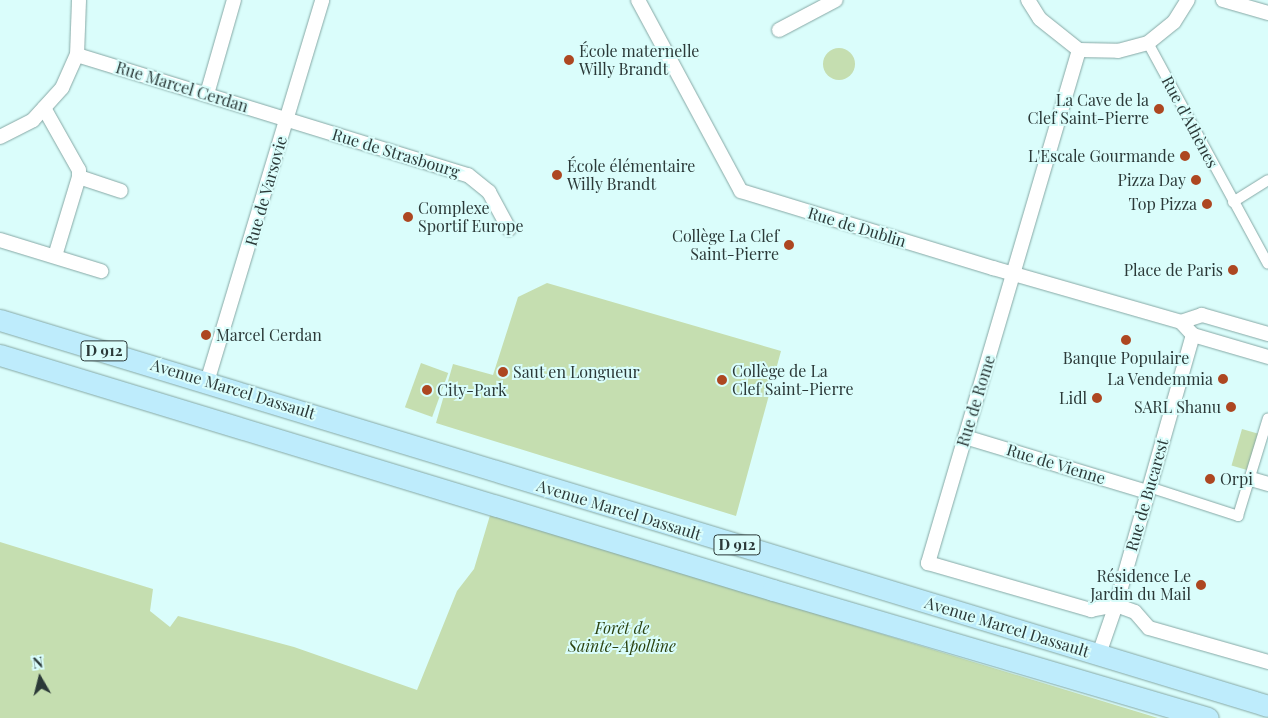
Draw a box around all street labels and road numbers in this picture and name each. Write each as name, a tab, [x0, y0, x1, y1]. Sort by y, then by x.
street label: Rue Marcel Cerdan	[113, 58, 251, 116]
street label: Rue d'Athènes	[1158, 73, 1222, 171]
street label: Rue de Strasbourg	[330, 124, 462, 182]
street label: Rue de Varsovie	[241, 134, 291, 248]
street label: Rue de Dublin	[806, 203, 908, 251]
road number: D 912	[80, 338, 128, 364]
street label: Rue de Rome	[953, 353, 999, 449]
street label: Avenue Marcel Dassault	[148, 355, 318, 423]
street label: Rue de Bucarest	[1122, 437, 1172, 553]
street label: Rue de Vienne	[1004, 440, 1108, 488]
street label: Avenue Marcel Dassault	[534, 476, 704, 544]
road number: D 912	[713, 532, 761, 558]
street label: Avenue Marcel Dassault	[922, 593, 1092, 661]

